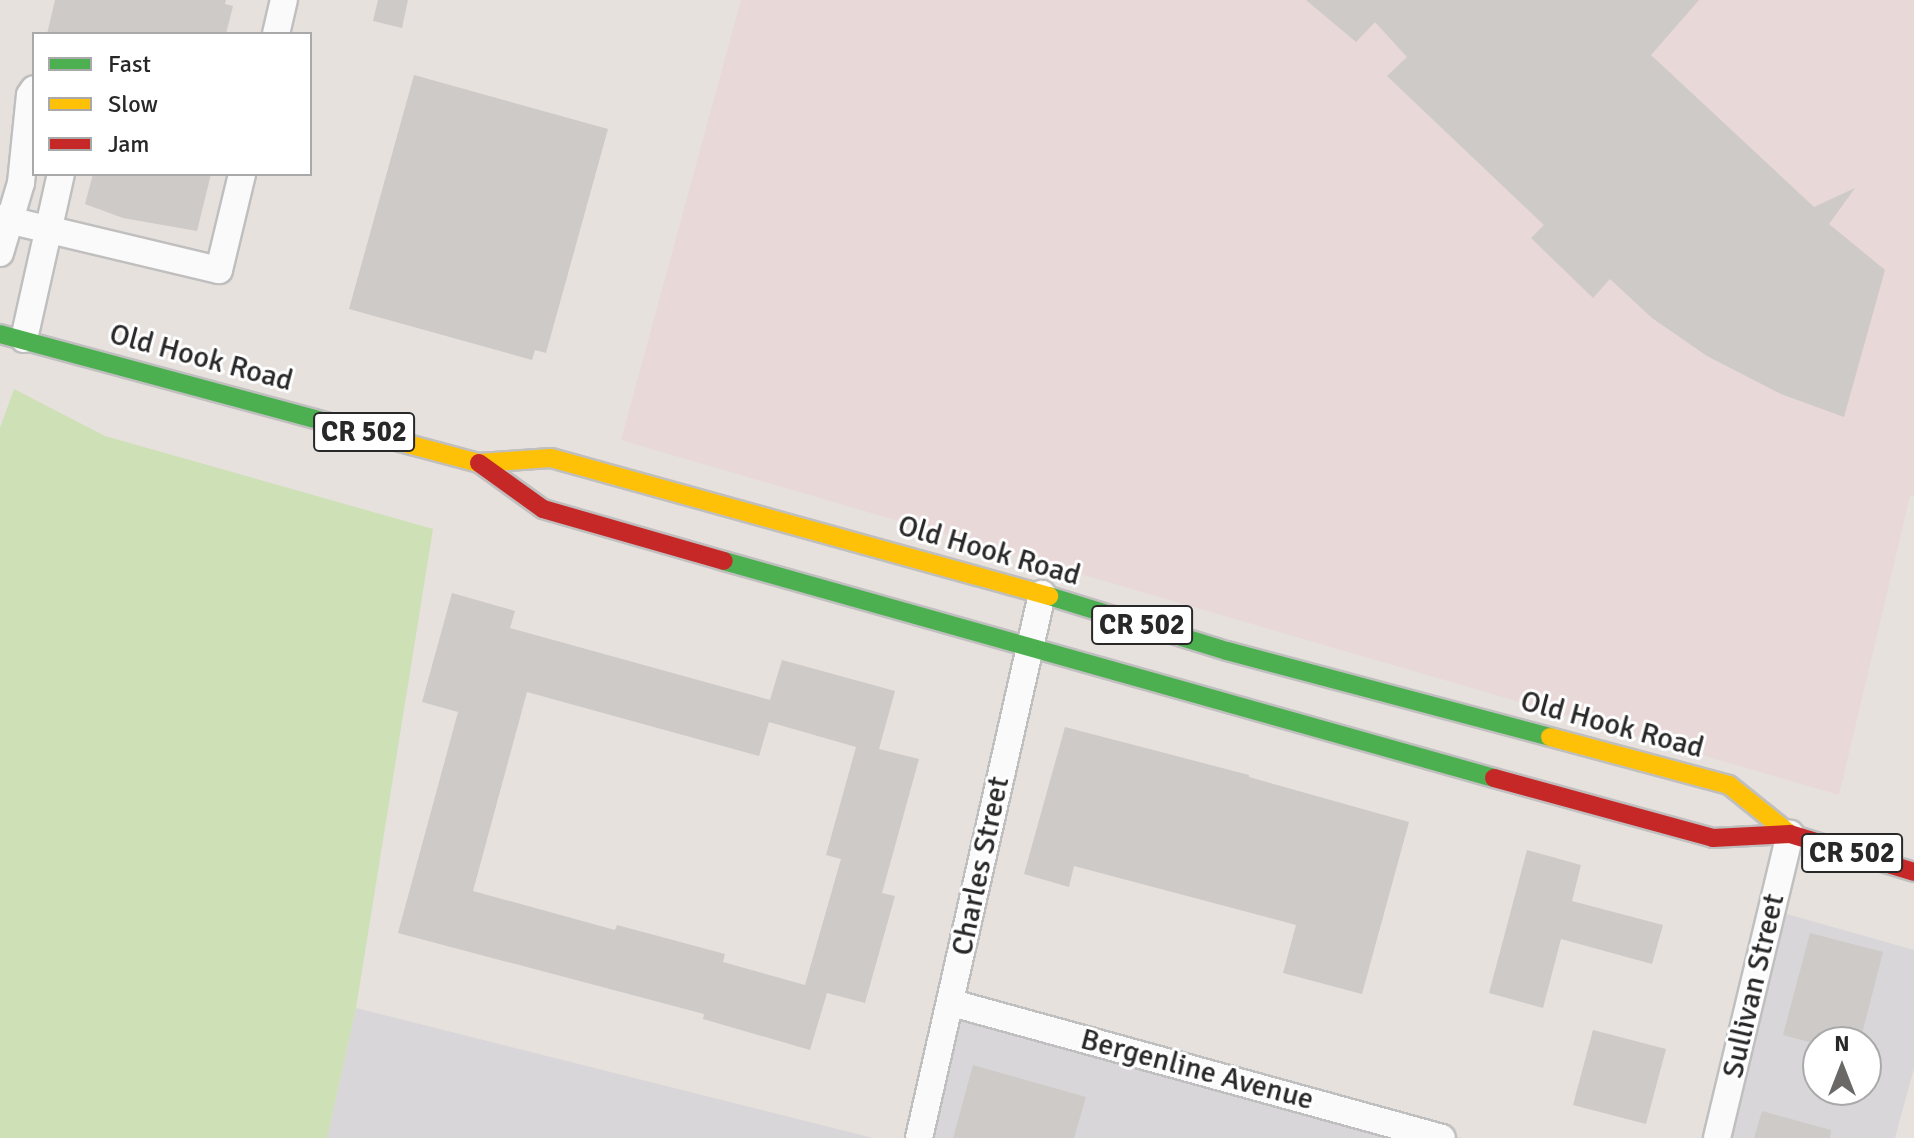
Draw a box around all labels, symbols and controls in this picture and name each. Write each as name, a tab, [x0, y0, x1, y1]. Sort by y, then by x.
legend	[32, 32, 312, 176]
text: Fast	[108, 49, 151, 79]
text: Slow	[108, 89, 158, 119]
text: Jam	[108, 129, 149, 159]
street label: Old Hook Road	[105, 316, 297, 400]
road number: CR 502	[312, 408, 416, 456]
street label: Old Hook Road	[894, 508, 1084, 594]
road number: CR 502	[1090, 601, 1194, 649]
street label: Old Hook Road	[1516, 683, 1708, 767]
street label: Charles Street	[944, 773, 1018, 959]
road number: CR 502	[1800, 829, 1904, 877]
street label: Sullivan Street	[1715, 890, 1793, 1082]
street label: Bergenline Avenue	[1077, 1022, 1317, 1118]
north arrow	[1802, 1026, 1882, 1106]
text: N	[1834, 1030, 1850, 1057]

